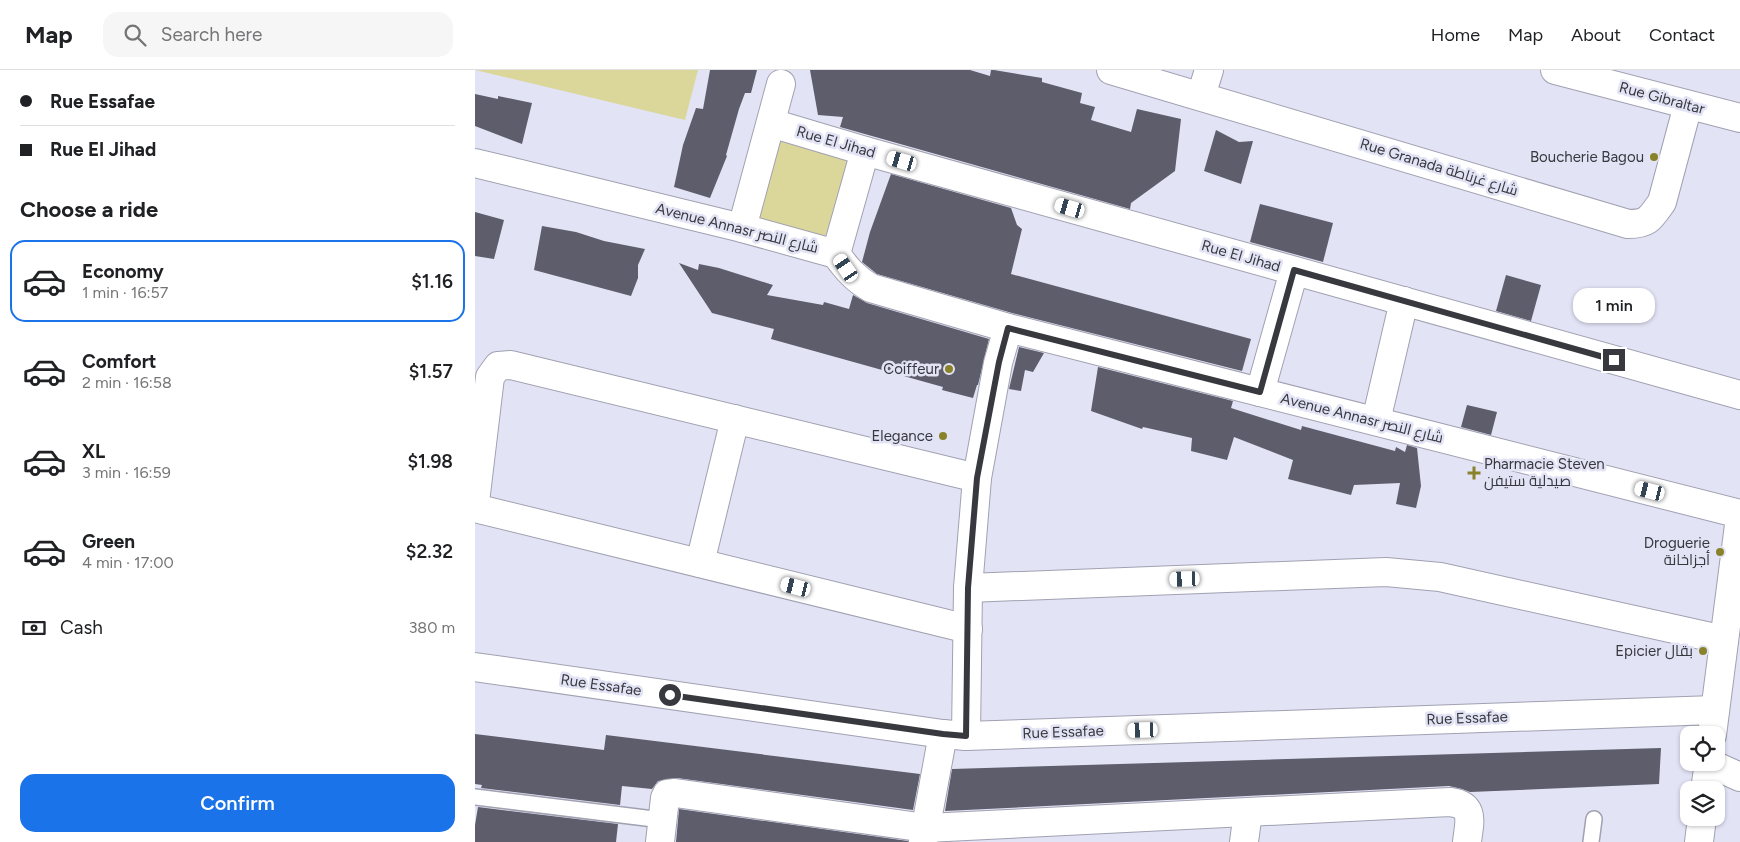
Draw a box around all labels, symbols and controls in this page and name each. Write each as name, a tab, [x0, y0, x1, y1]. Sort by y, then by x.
search box	[103, 12, 453, 57]
text: Map	[25, 20, 73, 49]
icon: search	[121, 21, 149, 49]
text: Search here	[161, 23, 262, 46]
text: Home	[1431, 24, 1480, 46]
text: Map	[1508, 24, 1543, 46]
text: About	[1571, 24, 1621, 46]
text: Contact	[1649, 24, 1715, 46]
street label: Rue Gibraltar	[1617, 78, 1707, 118]
text: Rue Essafae	[50, 90, 155, 113]
street label: Rue El Jihad	[794, 122, 878, 162]
street label: Rue Granada شارع غرناطة	[1357, 134, 1520, 202]
text: Rue El Jihad	[50, 138, 156, 161]
place label: Boucherie Bagou	[1530, 148, 1644, 166]
car	[885, 150, 918, 172]
marker: Boucherie Bagou	[1648, 151, 1660, 163]
text: Choose a ride	[20, 196, 158, 223]
car	[1053, 197, 1086, 219]
street label: Avenue Annasr شارع النصر	[653, 199, 820, 259]
street label: Rue El Jihad	[1199, 236, 1283, 276]
car	[831, 251, 860, 285]
icon: car	[22, 259, 67, 304]
text: Economy	[82, 260, 164, 283]
text: $1.16	[411, 270, 453, 293]
text: 1 min · 16:57	[82, 283, 168, 302]
callout: 1 min	[1573, 288, 1655, 322]
text: 1 min	[1595, 296, 1633, 315]
icon: car	[22, 349, 67, 394]
route end	[1603, 349, 1625, 371]
text: Comfort	[82, 350, 157, 373]
text: $1.57	[409, 360, 453, 383]
place label: Coiffeur	[883, 360, 939, 378]
marker: Coiffeur	[943, 363, 955, 375]
text: 2 min · 16:58	[82, 373, 172, 392]
street label: Avenue Annasr شارع النصر	[1278, 389, 1445, 449]
place label: Elegance	[871, 427, 933, 445]
marker: Elegance	[937, 430, 949, 442]
icon: car	[22, 439, 67, 484]
text: XL	[82, 440, 105, 463]
text: $1.98	[407, 450, 453, 473]
place label: Pharmacie Steven صيدلية ستيفن	[1484, 455, 1605, 491]
text: 3 min · 16:59	[82, 463, 171, 482]
marker: Pharmacie Steven صيدلية ستيفن	[1468, 467, 1480, 479]
car	[1633, 480, 1666, 502]
icon: car	[22, 529, 67, 574]
text: Green	[82, 530, 135, 553]
place label: Droguerie أجزاخانة	[1644, 534, 1710, 569]
text: $2.32	[406, 540, 453, 563]
marker: Droguerie أجزاخانة	[1714, 546, 1726, 558]
text: 4 min · 17:00	[82, 553, 174, 572]
car	[1169, 571, 1200, 587]
car	[779, 576, 812, 598]
icon: cash	[20, 614, 48, 642]
text: Cash	[60, 616, 103, 639]
text: 380 m	[409, 618, 455, 637]
place label: Epicier بقال	[1615, 642, 1693, 660]
marker: Epicier بقال	[1697, 645, 1709, 657]
street label: Rue Essafae	[559, 670, 643, 700]
route start	[659, 684, 681, 706]
street label: Rue Essafae	[1426, 708, 1508, 728]
street label: Rue Essafae	[1022, 722, 1104, 742]
car	[1127, 722, 1158, 738]
map controls	[1680, 726, 1725, 826]
button: locate	[1680, 726, 1725, 771]
button: Confirm	[20, 774, 455, 832]
button: layers	[1680, 781, 1725, 826]

